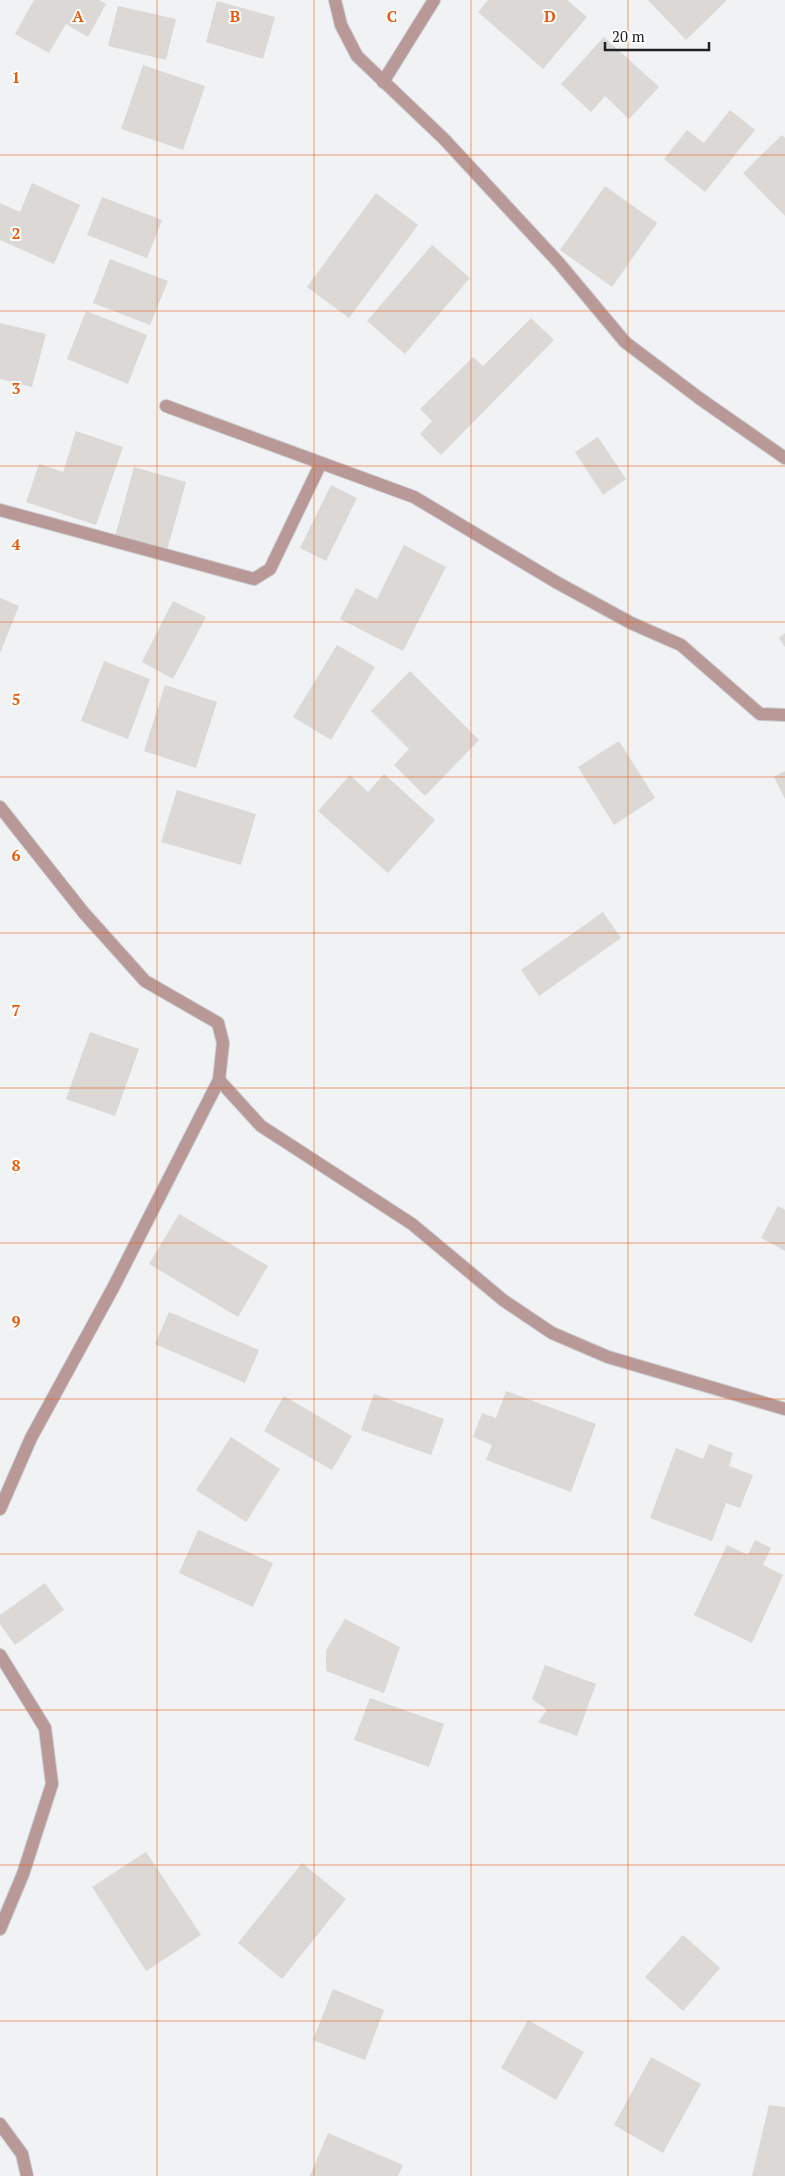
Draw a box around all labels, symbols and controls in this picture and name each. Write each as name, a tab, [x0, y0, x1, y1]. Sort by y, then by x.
text: A	[72, 5, 84, 27]
text: B	[230, 5, 240, 27]
text: C	[387, 5, 397, 27]
text: D	[544, 5, 556, 27]
scale bar	[605, 20, 709, 52]
text: 20 m	[612, 26, 645, 46]
text: 1	[11, 66, 21, 88]
text: 2	[11, 222, 21, 244]
text: 3	[11, 377, 21, 399]
text: 4	[11, 533, 21, 555]
text: 5	[11, 688, 21, 710]
text: 6	[11, 844, 21, 866]
text: 7	[11, 999, 21, 1021]
text: 8	[11, 1154, 21, 1176]
text: 9	[11, 1310, 21, 1332]

